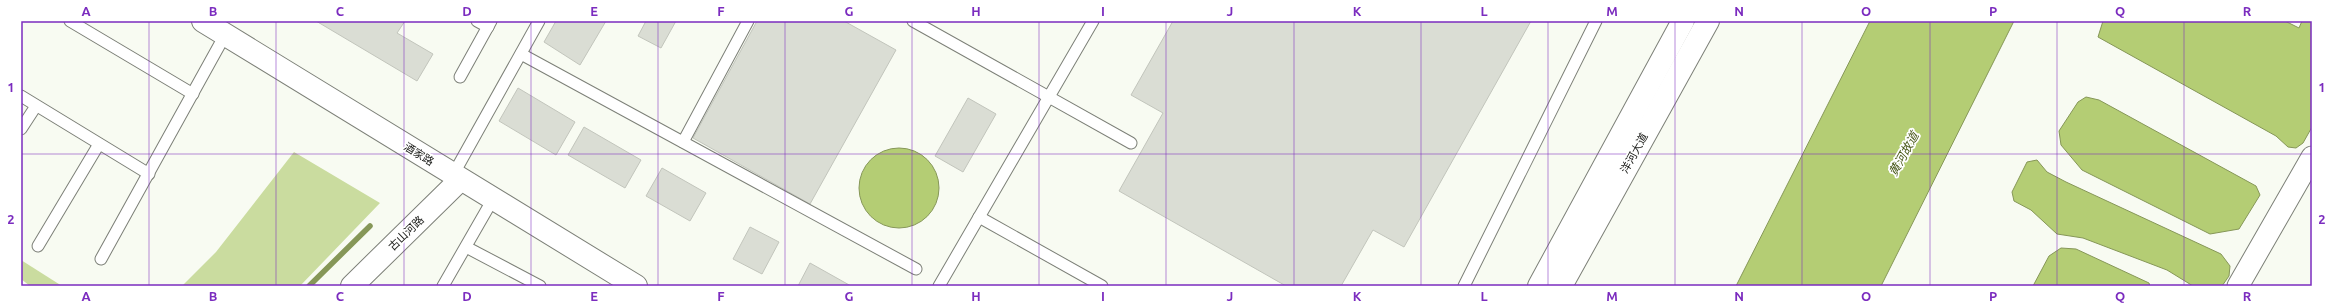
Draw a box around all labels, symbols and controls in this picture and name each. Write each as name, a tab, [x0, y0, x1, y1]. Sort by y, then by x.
text: A	[81, 4, 91, 18]
text: B	[209, 4, 218, 18]
text: C	[336, 4, 345, 18]
text: D	[462, 4, 472, 18]
text: E	[590, 4, 598, 18]
text: F	[717, 4, 725, 18]
text: G	[845, 4, 854, 18]
text: H	[971, 4, 981, 18]
text: I	[1101, 4, 1105, 18]
text: J	[1227, 4, 1233, 18]
text: K	[1353, 4, 1362, 18]
text: L	[1480, 4, 1488, 18]
text: M	[1606, 4, 1618, 18]
text: N	[1734, 4, 1744, 18]
text: O	[1861, 4, 1871, 18]
text: P	[1989, 4, 1997, 18]
text: Q	[2115, 4, 2125, 18]
text: R	[2243, 4, 2252, 18]
text: 1	[7, 80, 15, 94]
text: 1	[2318, 80, 2326, 94]
water label: 黄河故道	[1886, 128, 1922, 178]
street label: 洋河大道	[1618, 131, 1650, 175]
street label: 酒家路	[402, 140, 436, 168]
text: 2	[7, 212, 15, 226]
text: 2	[2318, 212, 2326, 226]
street label: 古山河路	[386, 213, 426, 253]
text: A	[81, 289, 91, 303]
text: B	[209, 289, 218, 303]
text: C	[336, 289, 345, 303]
text: D	[462, 289, 472, 303]
text: E	[590, 289, 598, 303]
text: F	[717, 289, 725, 303]
text: G	[845, 289, 854, 303]
text: H	[971, 289, 981, 303]
text: I	[1101, 289, 1105, 303]
text: J	[1227, 289, 1233, 303]
text: K	[1353, 289, 1362, 303]
text: L	[1480, 289, 1488, 303]
text: M	[1606, 289, 1618, 303]
text: N	[1734, 289, 1744, 303]
text: O	[1861, 289, 1871, 303]
text: P	[1989, 289, 1997, 303]
text: Q	[2115, 289, 2125, 303]
text: R	[2243, 289, 2252, 303]

